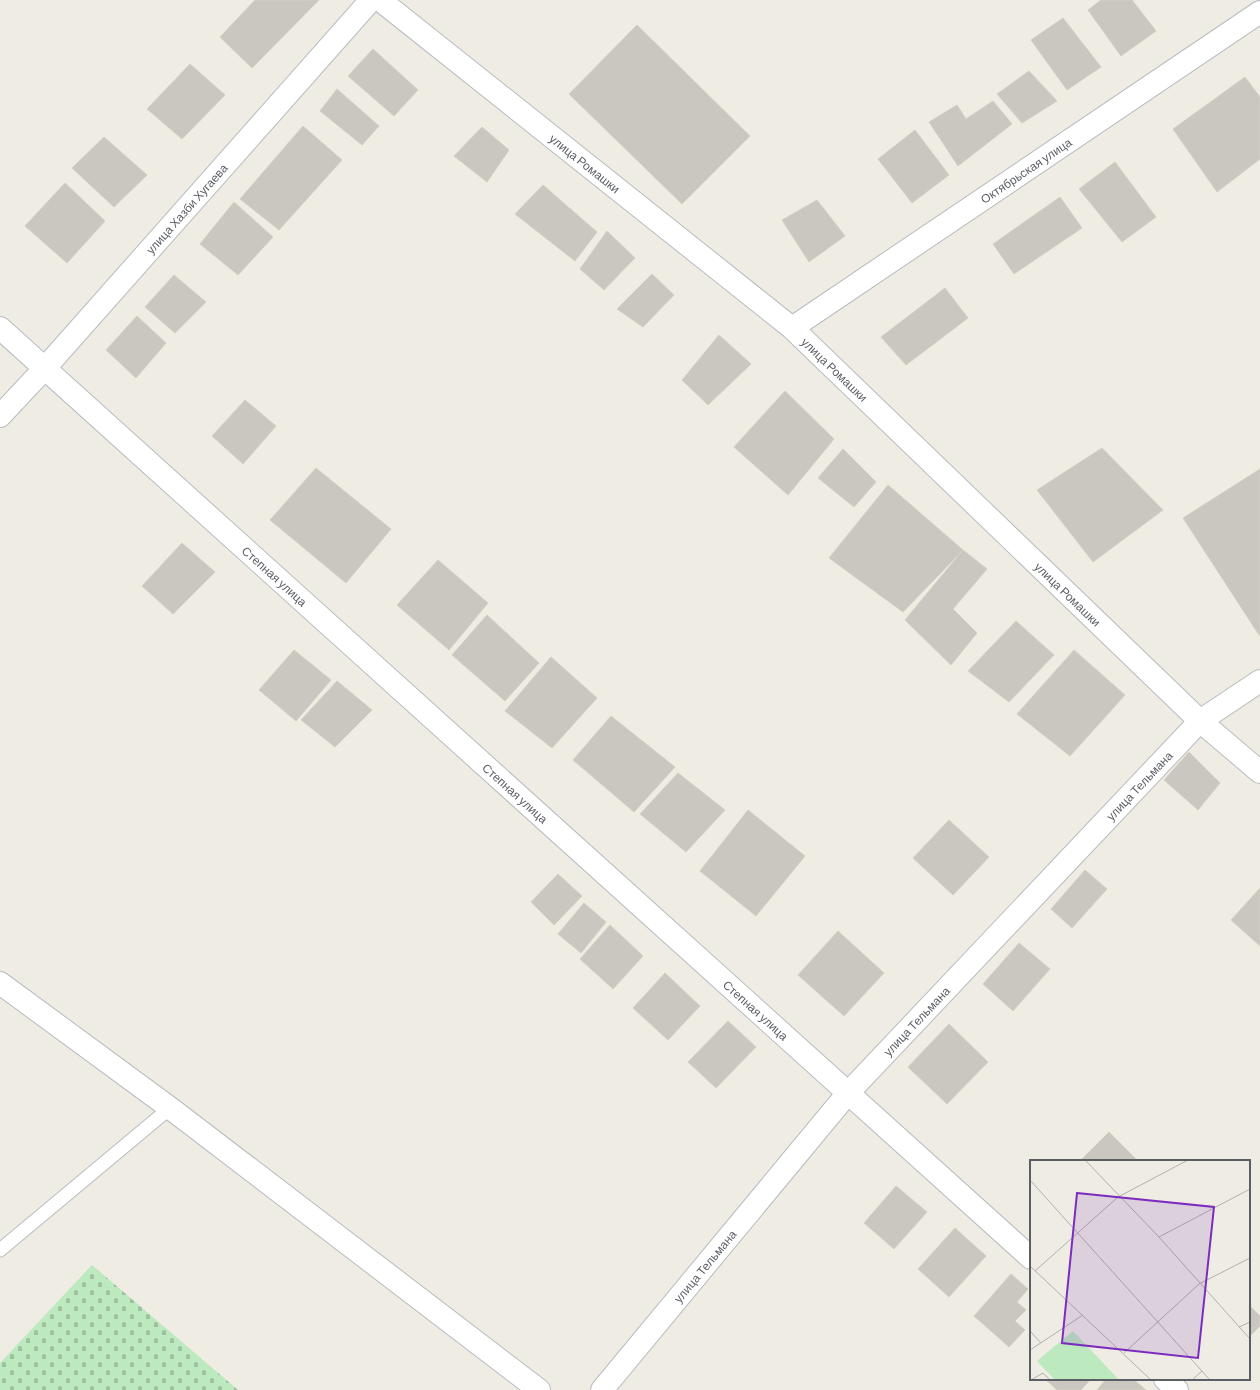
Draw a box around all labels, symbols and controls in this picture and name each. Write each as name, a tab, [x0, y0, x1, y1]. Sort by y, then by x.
street label: улица Ромашки	[546, 131, 623, 195]
street label: Октябрьская улица	[978, 134, 1074, 206]
street label: улица Хазби Хугаева	[143, 160, 230, 257]
street label: улица Ромашки	[798, 334, 871, 404]
street label: Степная улица	[239, 543, 310, 609]
street label: улица Ромашки	[1032, 559, 1104, 629]
street label: улица Тельмана	[1103, 748, 1175, 824]
street label: Степная улица	[480, 760, 551, 826]
street label: Степная улица	[721, 977, 791, 1043]
street label: улица Тельмана	[880, 983, 952, 1059]
inset map	[1030, 1160, 1250, 1380]
street label: улица Тельмана	[671, 1227, 739, 1306]

